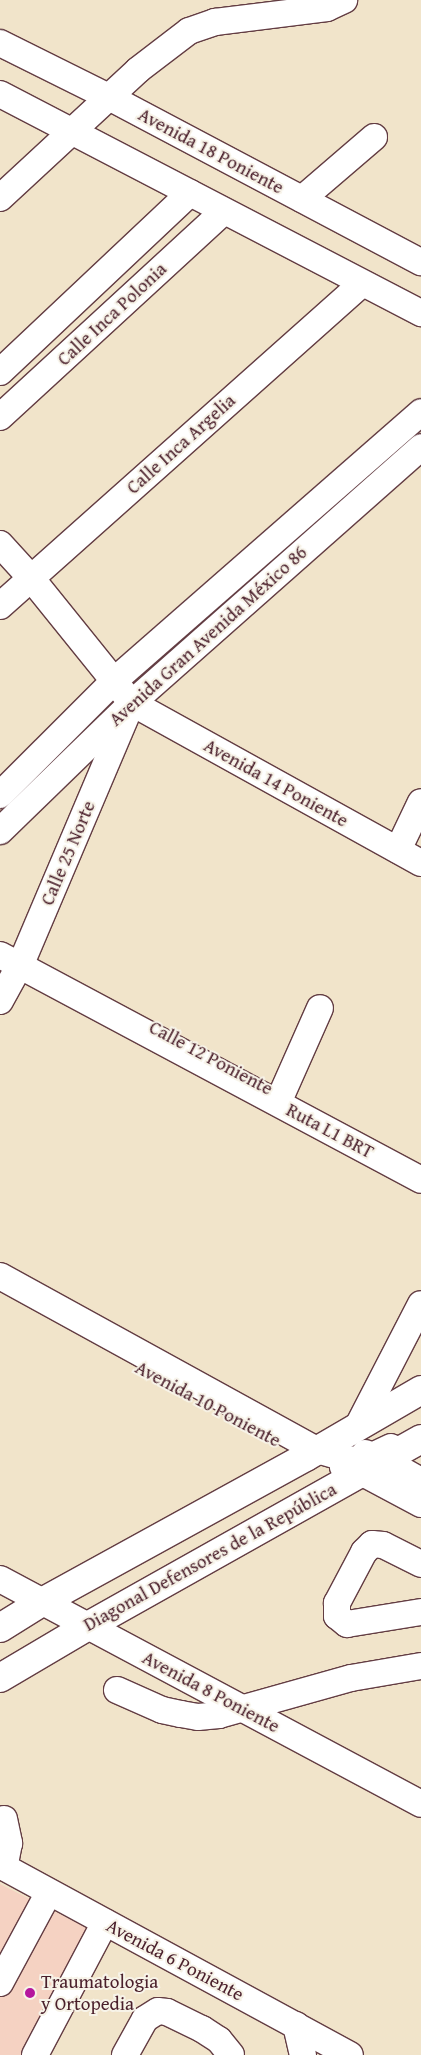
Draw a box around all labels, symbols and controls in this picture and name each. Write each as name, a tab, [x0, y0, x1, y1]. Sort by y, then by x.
street label: Avenida 18 Poniente	[134, 103, 288, 199]
street label: Calle Inca Polonia	[53, 258, 171, 370]
street label: Calle Inca Argelia	[122, 389, 240, 499]
street label: Avenida Gran Avenida México 86	[104, 541, 312, 731]
street label: Avenida 14 Poniente	[200, 734, 352, 832]
street label: Calle 25 Norte	[36, 797, 100, 909]
street label: Calle 12 Poniente	[145, 1016, 277, 1100]
street label: Ruta L1 BRT	[282, 1098, 378, 1164]
street label: Avenida 10 Poniente	[131, 1356, 285, 1452]
street label: Diagonal Defensores de la República	[80, 1478, 340, 1636]
street label: Avenida 8 Poniente	[138, 1646, 284, 1738]
street label: Avenida 6 Poniente	[102, 1914, 248, 2006]
place label: Traumatologia y Ortopedia	[41, 1971, 158, 2015]
marker: Traumatologia y Ortopedia	[23, 1986, 37, 2000]

